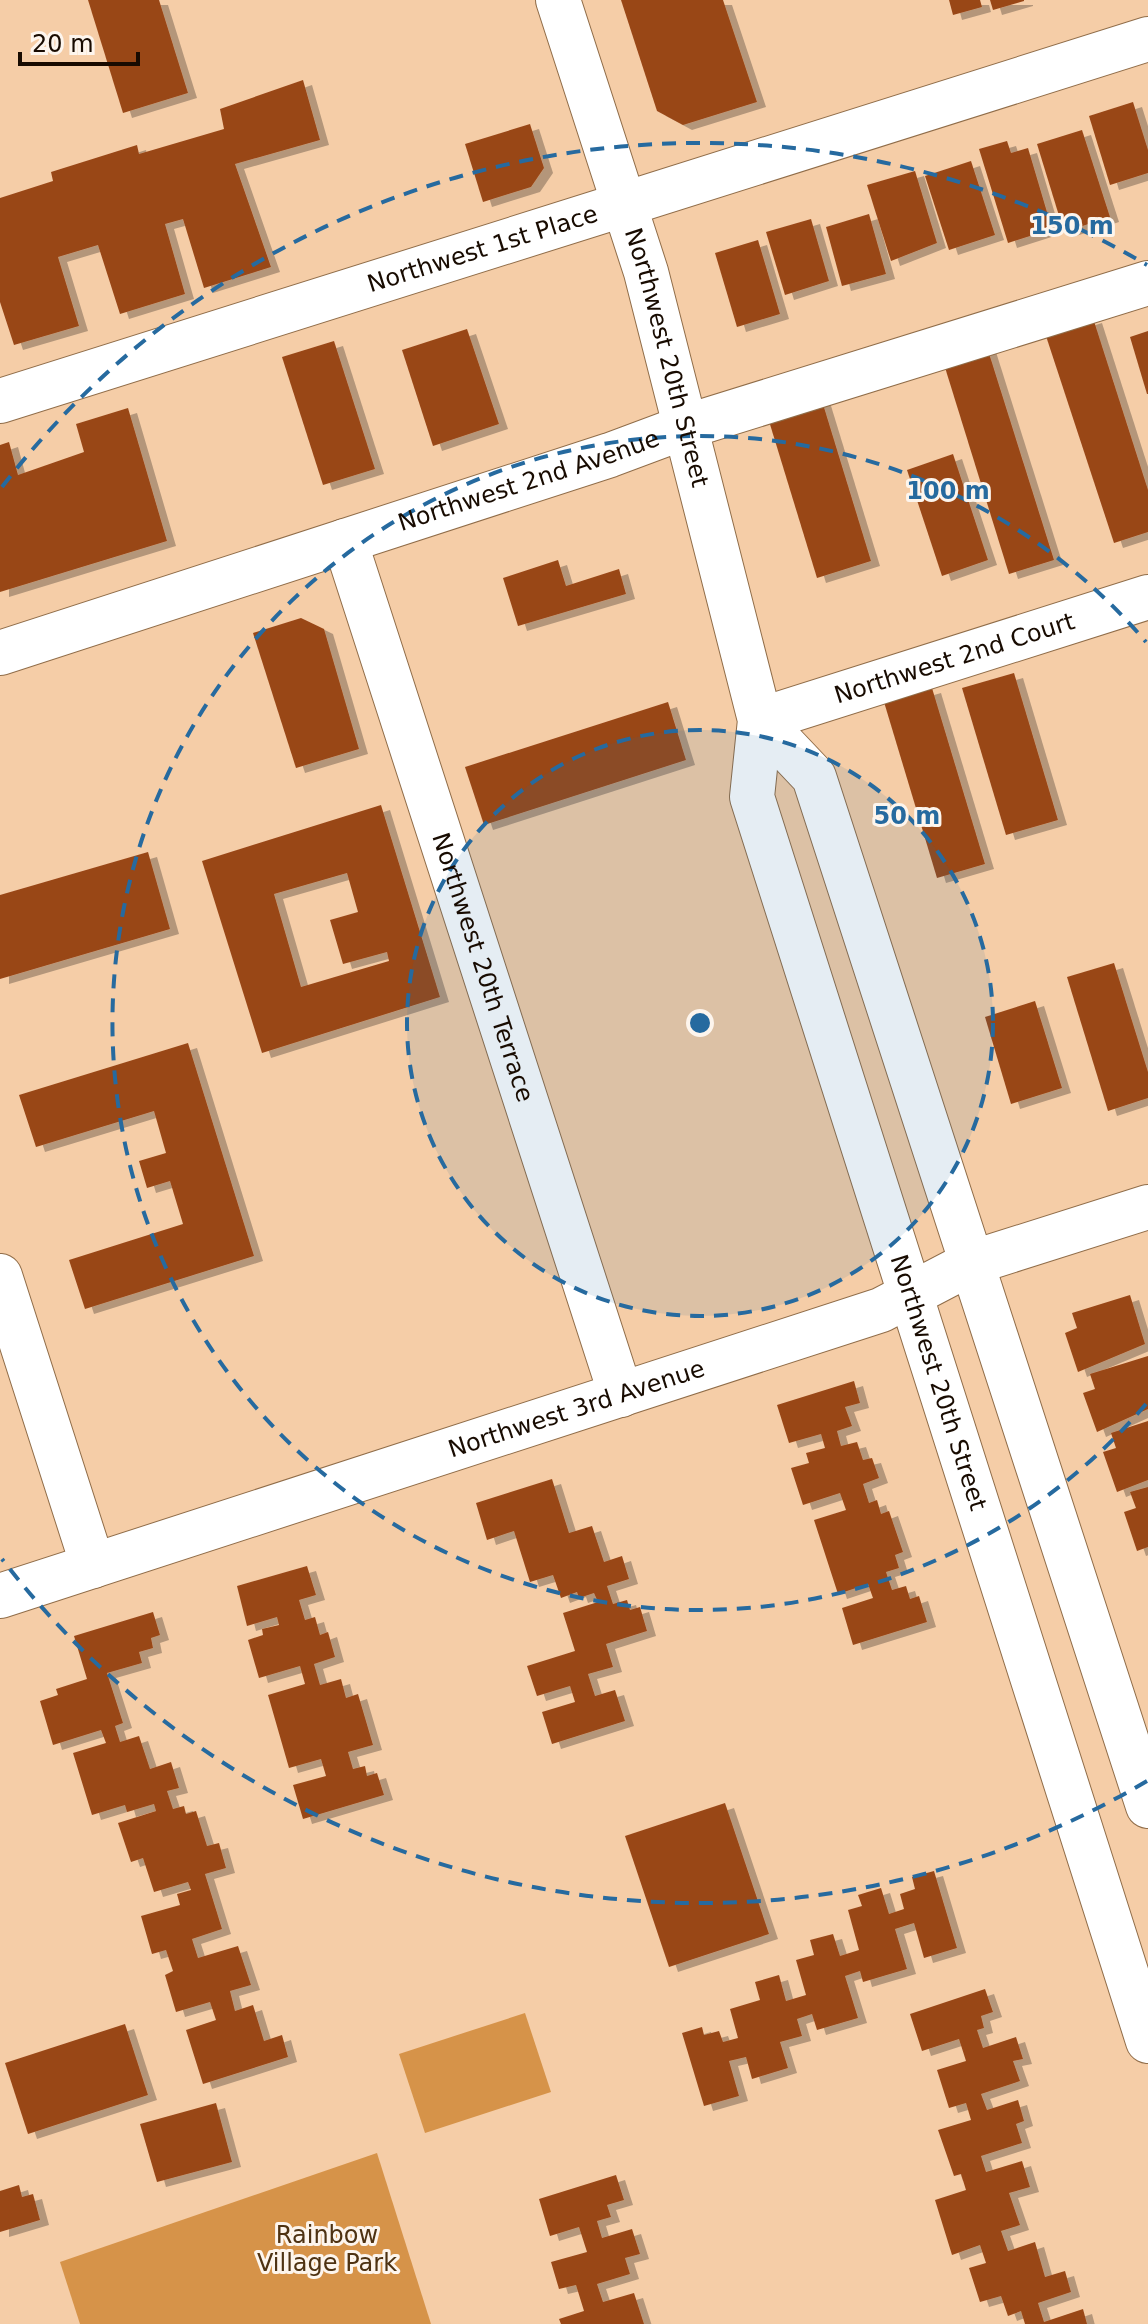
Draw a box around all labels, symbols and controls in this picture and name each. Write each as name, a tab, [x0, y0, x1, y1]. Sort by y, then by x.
scale bar	[20, 16, 138, 66]
text: 20 m	[32, 30, 94, 58]
street label: Northwest 1st Place	[364, 199, 601, 298]
text: 150 m	[1030, 212, 1114, 240]
street label: Northwest 20th Street	[619, 225, 714, 490]
street label: Northwest 2nd Avenue	[394, 424, 663, 537]
text: 100 m	[906, 477, 990, 505]
street label: Northwest 2nd Court	[831, 607, 1078, 710]
text: 50 m	[874, 802, 940, 830]
street label: Northwest 20th Terrace	[426, 829, 539, 1105]
centre of rings	[686, 1009, 714, 1037]
street label: Northwest 20th Street	[885, 1251, 992, 1514]
street label: Northwest 3rd Avenue	[445, 1354, 708, 1464]
park label: Rainbow Village Park	[257, 2221, 397, 2277]

